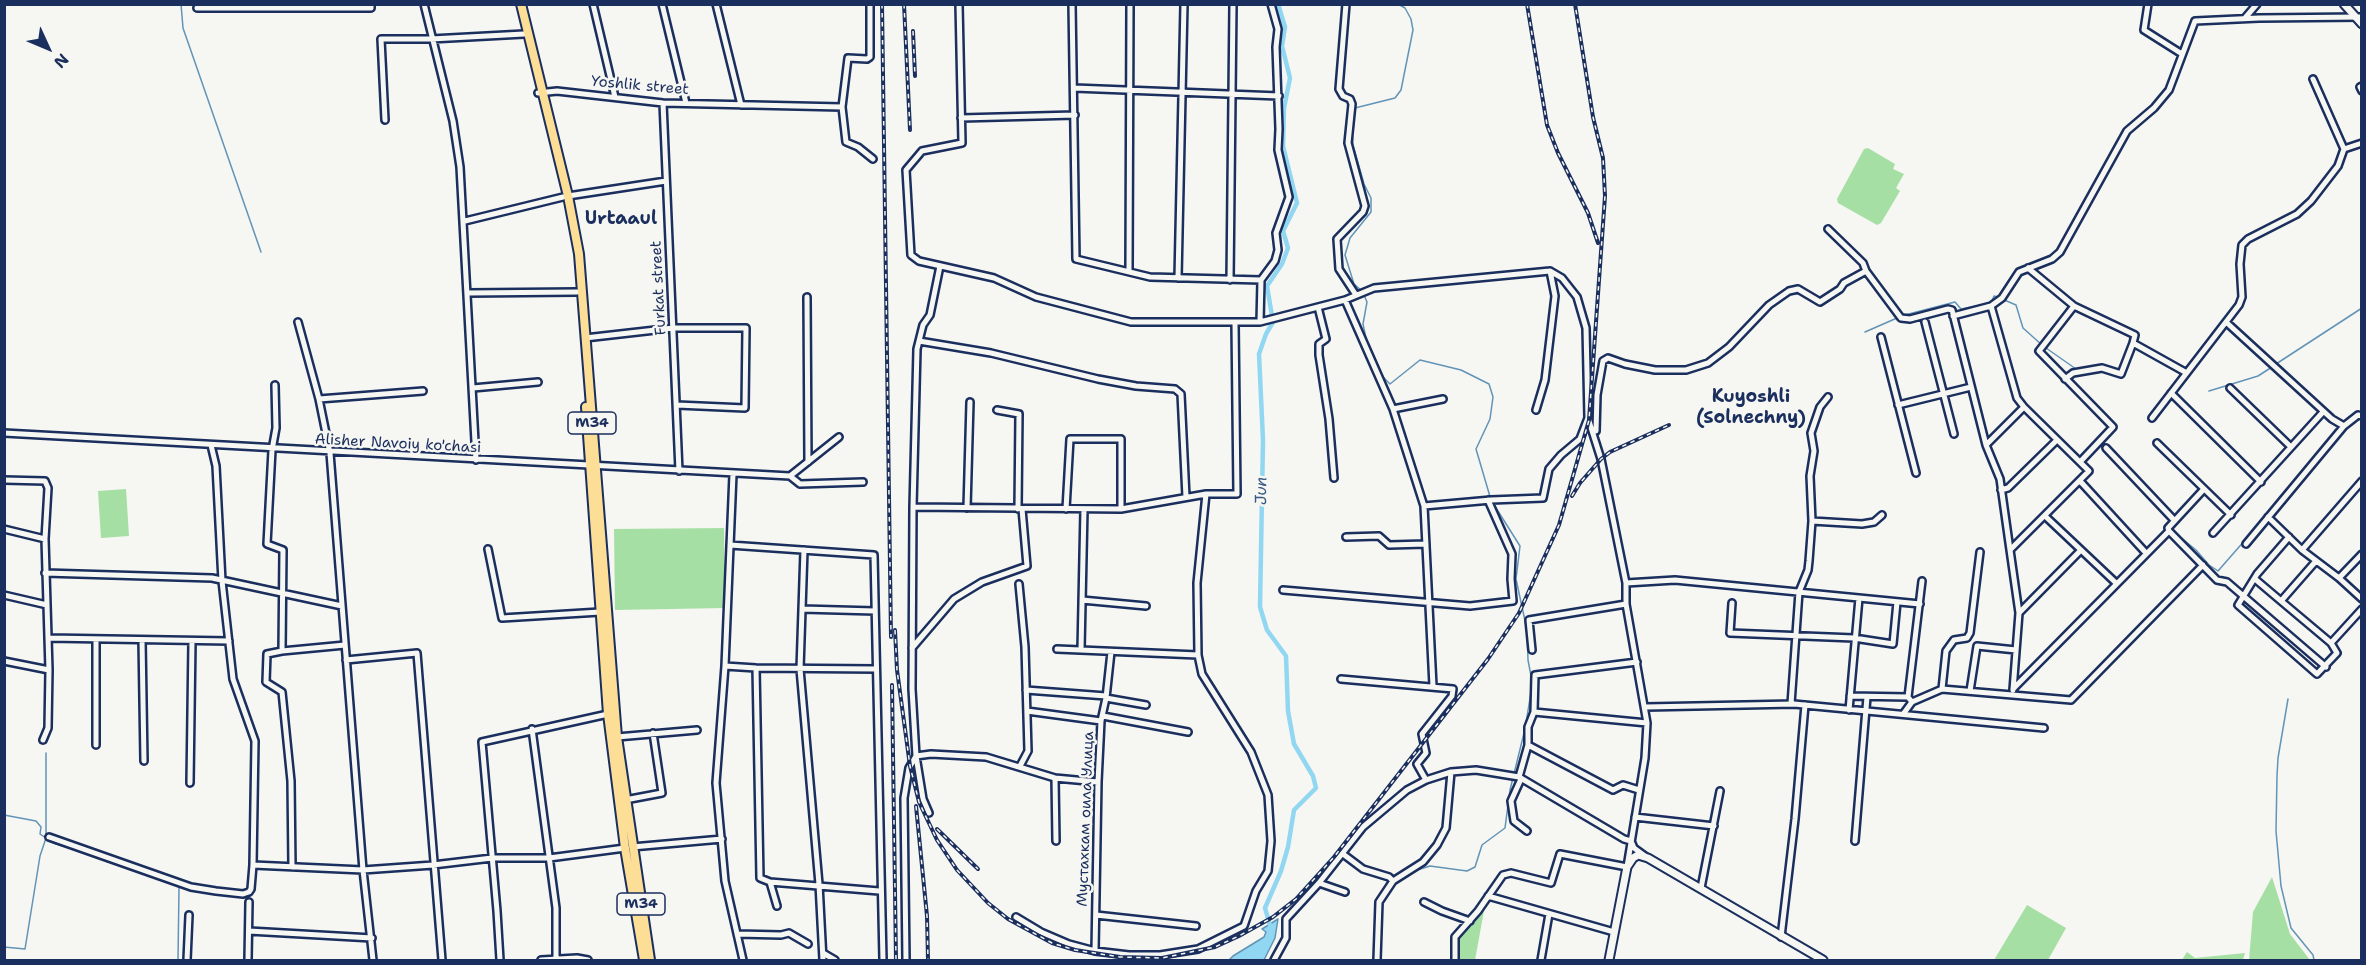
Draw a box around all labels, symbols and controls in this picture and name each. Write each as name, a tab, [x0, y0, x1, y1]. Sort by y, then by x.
north arrow	[18, 18, 78, 78]
text: N	[49, 49, 73, 73]
street label: Yoshlik street	[590, 73, 690, 99]
district label: Urtaaul	[585, 208, 657, 230]
street label: Furkat street	[648, 240, 670, 336]
district label: Kuyoshli (Solnechny)	[1696, 386, 1806, 428]
road number: M34	[568, 412, 616, 434]
street label: Alisher Navoiy ko'chasi	[314, 431, 482, 457]
water label: Jun	[1252, 477, 1272, 505]
street label: Мустахкам оила Улица	[1074, 731, 1098, 907]
road number: M34	[617, 893, 665, 915]

